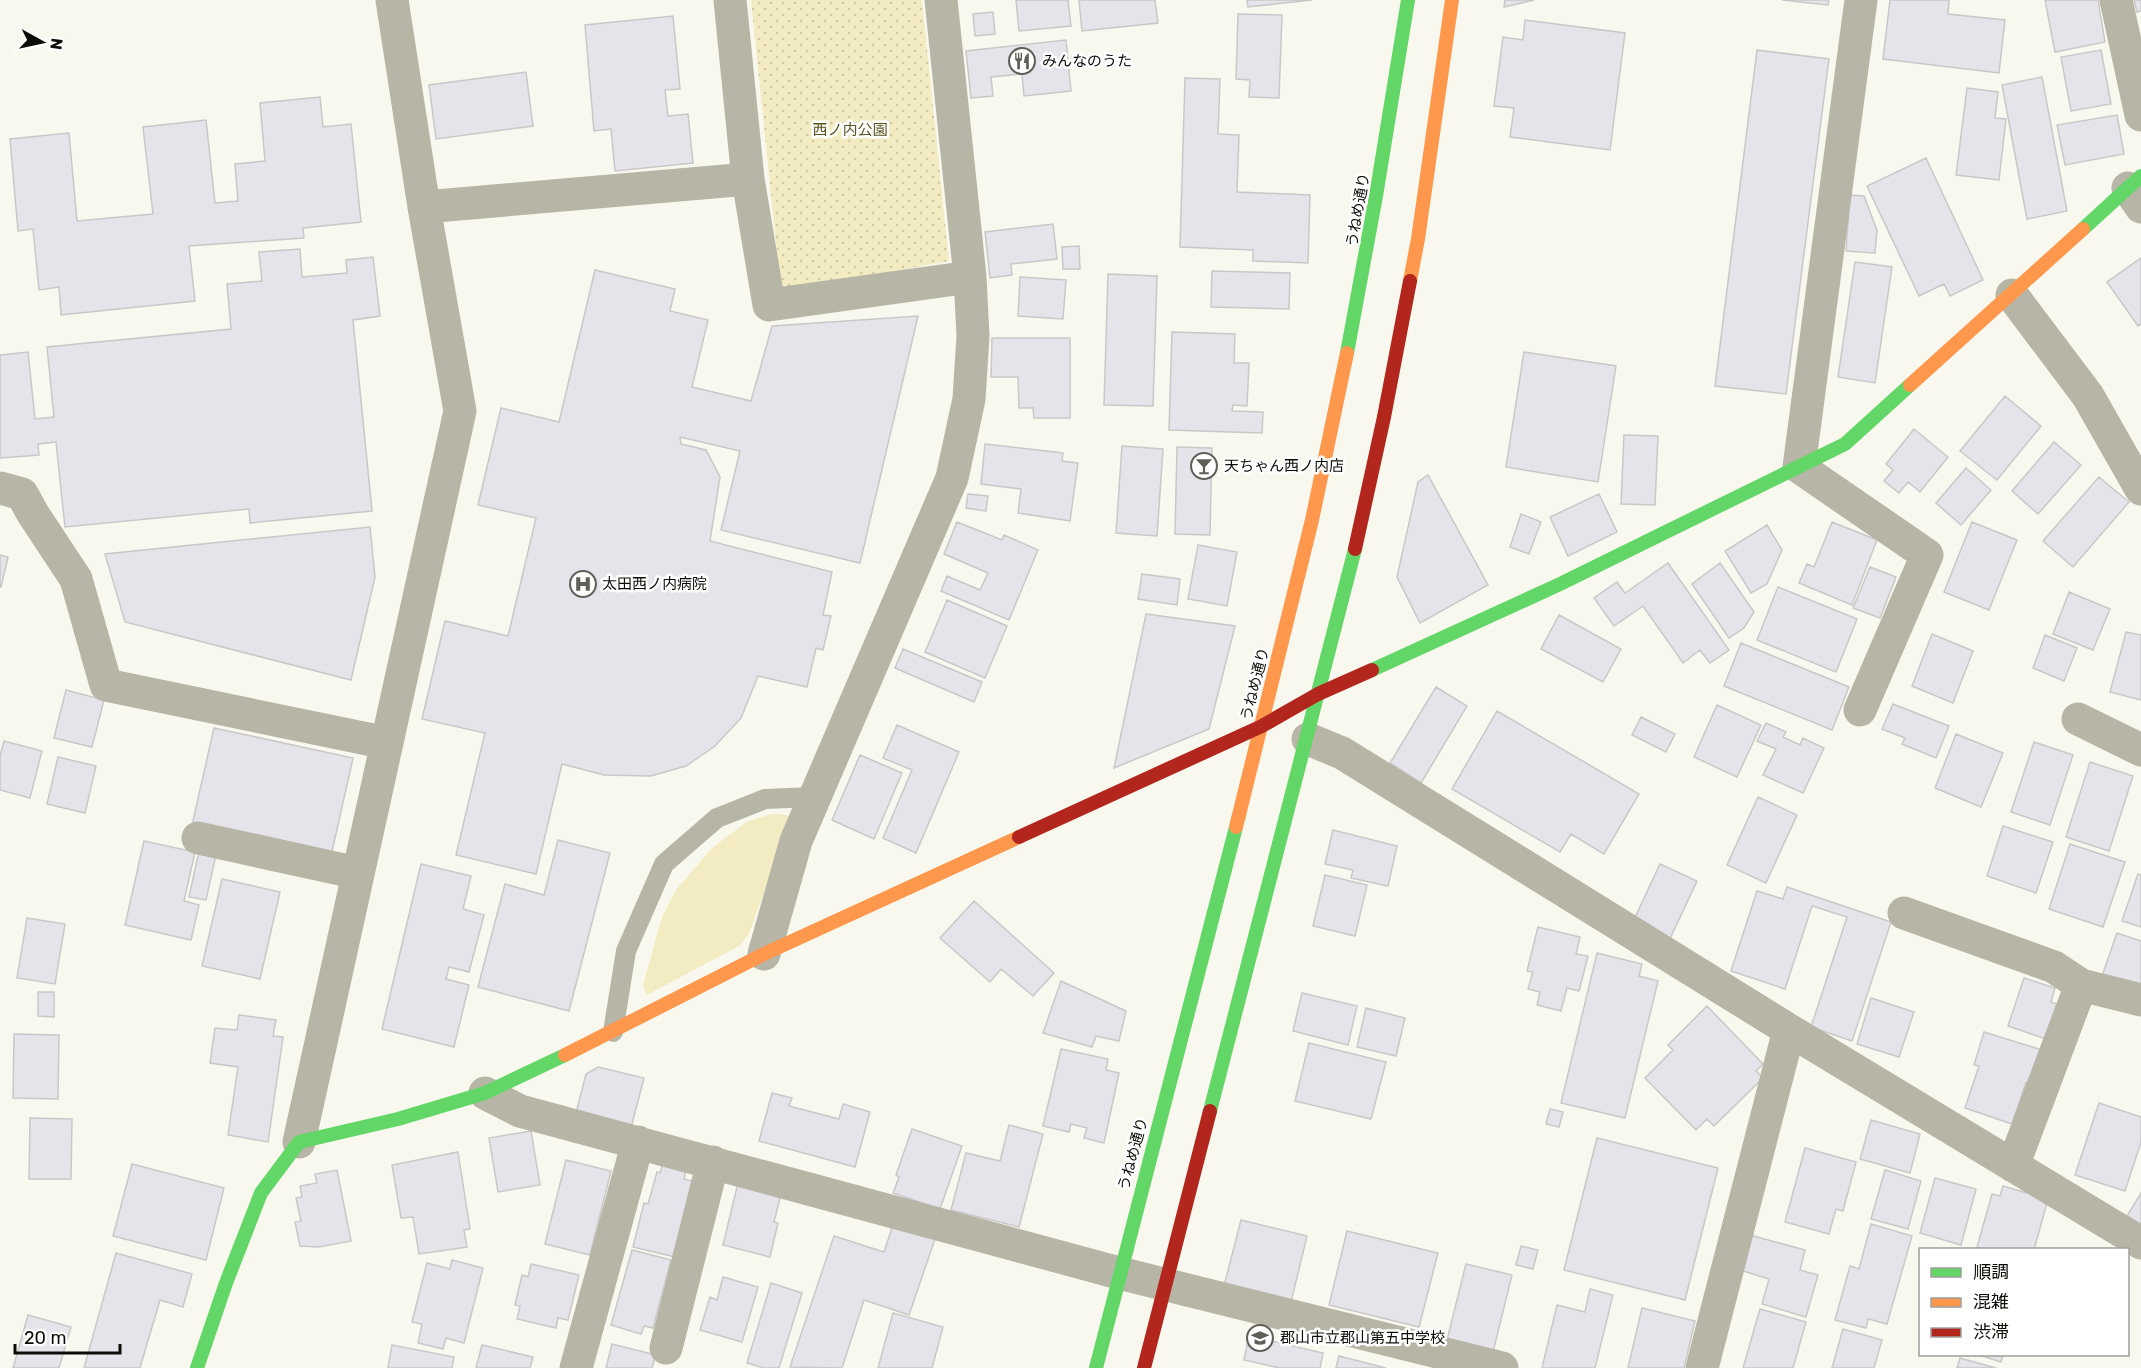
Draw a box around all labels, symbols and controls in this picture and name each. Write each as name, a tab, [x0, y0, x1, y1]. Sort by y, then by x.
north arrow	[12, 12, 72, 72]
text: N	[46, 37, 67, 51]
restaurant icon: みんなのうた	[1007, 46, 1037, 76]
place label: みんなのうた	[1042, 52, 1132, 70]
park label: 西ノ内公園	[812, 121, 888, 139]
street label: うねめ通り	[1343, 171, 1373, 249]
bar icon: 天ちゃん西ノ内店	[1189, 451, 1219, 481]
place label: 天ちゃん西ノ内店	[1224, 457, 1344, 475]
hospital icon: 太田西ノ内病院	[568, 569, 598, 599]
place label: 太田西ノ内病院	[602, 575, 707, 593]
street label: うねめ通り	[1237, 645, 1273, 723]
street label: うねめ通り	[1115, 1115, 1151, 1193]
legend	[1919, 1248, 2129, 1356]
text: 順調	[1973, 1261, 2009, 1283]
text: 混雑	[1973, 1291, 2009, 1313]
scale bar	[15, 1317, 120, 1355]
text: 渋滞	[1973, 1321, 2009, 1343]
school or university icon: 郡山市立郡山第五中学校	[1245, 1323, 1275, 1353]
text: 20 m	[24, 1327, 66, 1349]
place label: 郡山市立郡山第五中学校	[1280, 1329, 1445, 1347]

